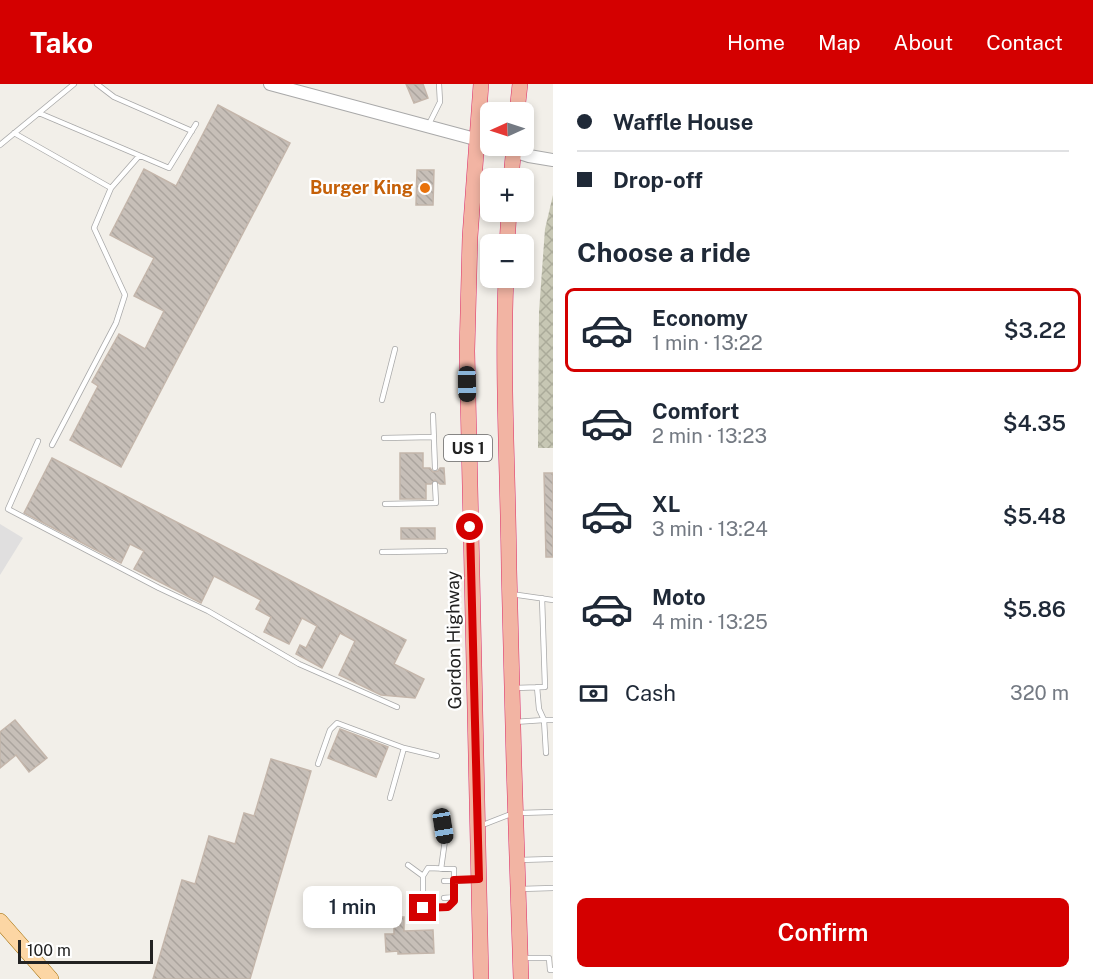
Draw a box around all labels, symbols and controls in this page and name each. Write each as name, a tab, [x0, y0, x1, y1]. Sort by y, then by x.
text: Tako	[30, 26, 93, 59]
text: Home	[727, 30, 785, 55]
text: Map	[818, 30, 861, 55]
text: About	[894, 30, 953, 55]
text: Contact	[986, 30, 1063, 55]
north arrow	[480, 102, 534, 156]
map controls	[480, 102, 534, 288]
text: Waffle House	[613, 109, 753, 135]
text: Drop-off	[613, 167, 703, 193]
button: +	[480, 168, 534, 222]
place label: Burger King	[310, 177, 413, 198]
marker: Burger King	[418, 181, 432, 195]
button: −	[480, 234, 534, 288]
text: Choose a ride	[577, 236, 751, 268]
icon: car	[580, 303, 634, 357]
text: Economy	[652, 305, 748, 331]
text: $3.22	[1004, 317, 1066, 343]
text: 1 min · 13:22	[652, 331, 763, 355]
car	[458, 366, 476, 402]
icon: car	[580, 396, 634, 450]
text: Comfort	[652, 398, 739, 424]
text: $4.35	[1003, 410, 1066, 436]
text: 2 min · 13:23	[652, 424, 767, 448]
road number: US 1	[444, 435, 492, 461]
icon: car	[580, 489, 634, 543]
text: XL	[652, 491, 680, 517]
text: $5.48	[1003, 503, 1066, 529]
route start	[456, 513, 483, 540]
text: 3 min · 13:24	[652, 517, 768, 541]
street label: Gordon Highway	[442, 570, 465, 709]
icon: car	[580, 582, 634, 636]
text: Moto	[652, 584, 706, 610]
text: $5.86	[1003, 596, 1066, 622]
text: 4 min · 13:25	[652, 610, 768, 634]
icon: cash	[577, 677, 610, 710]
text: Cash	[625, 680, 676, 706]
text: 320 m	[1010, 681, 1069, 705]
car	[431, 807, 455, 845]
callout: 1 min	[303, 887, 402, 929]
route end	[409, 894, 436, 921]
text: 1 min	[329, 895, 376, 919]
button: Confirm	[577, 898, 1069, 967]
scale bar	[18, 937, 153, 964]
text: 100 m	[27, 941, 71, 960]

